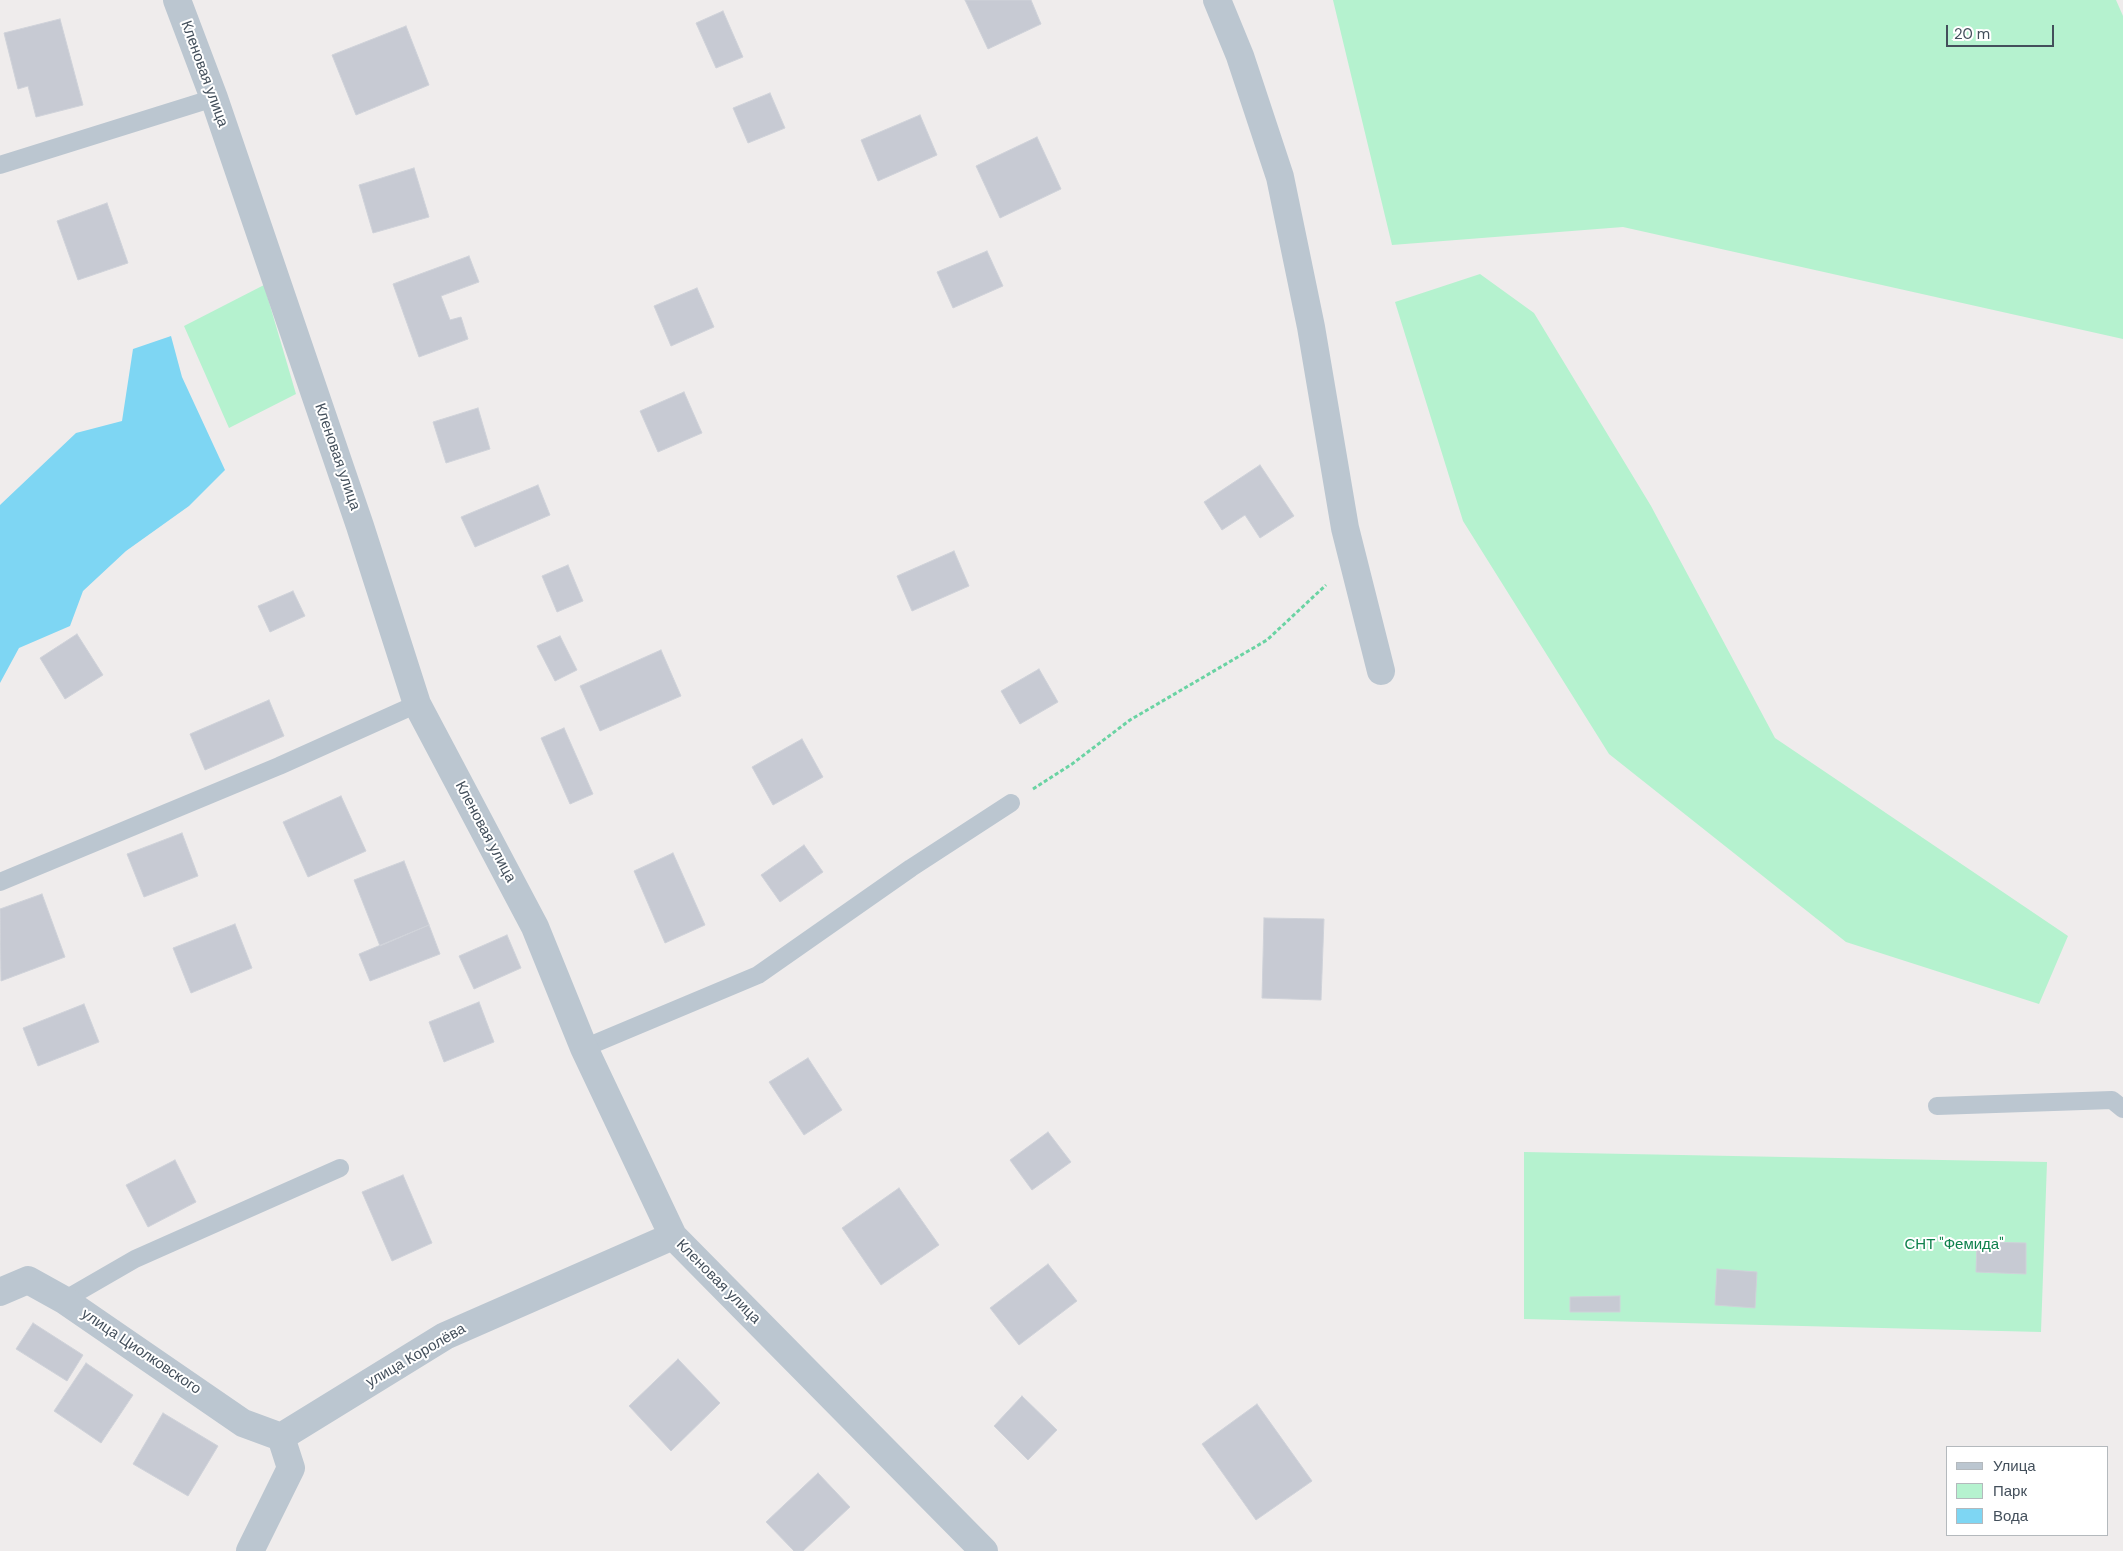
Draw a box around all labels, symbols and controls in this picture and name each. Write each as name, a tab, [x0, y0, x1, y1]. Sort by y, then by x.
scale bar	[1948, 15, 2056, 47]
street label: Кленовая улица	[176, 18, 232, 130]
text: 20 m	[1954, 24, 1990, 44]
street label: Кленовая улица	[310, 401, 364, 513]
street label: Кленовая улица	[451, 778, 519, 886]
street label: Кленовая улица	[672, 1236, 764, 1328]
park label: СНТ "Фемида"	[1904, 1236, 2004, 1254]
street label: улица Циолковского	[78, 1305, 204, 1399]
street label: улица Королёва	[363, 1320, 469, 1392]
legend	[1946, 1446, 2108, 1536]
text: Улица	[1993, 1456, 2036, 1476]
text: Парк	[1993, 1481, 2027, 1501]
text: Вода	[1993, 1506, 2028, 1526]

